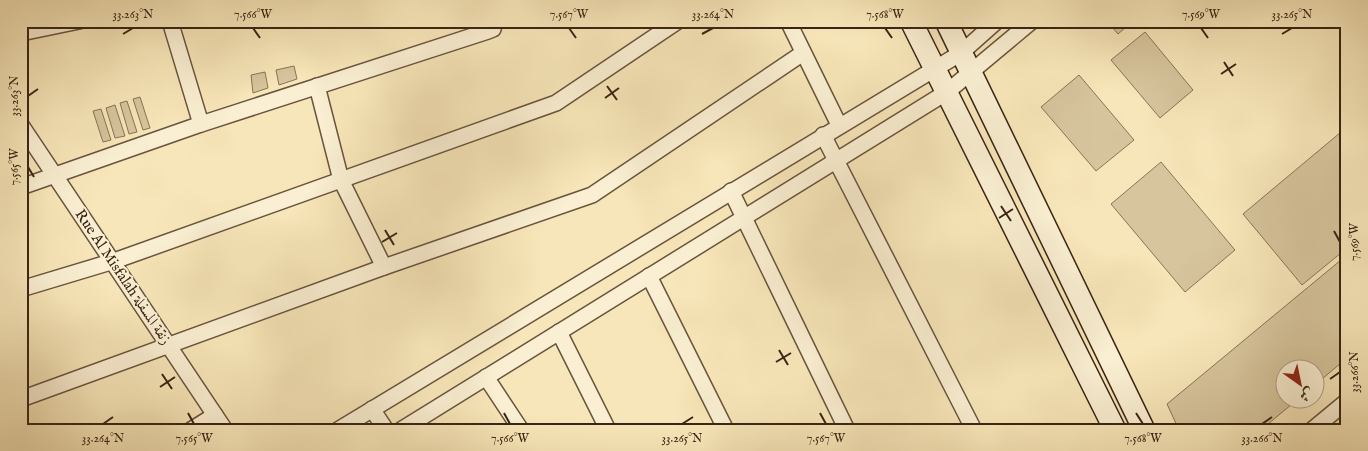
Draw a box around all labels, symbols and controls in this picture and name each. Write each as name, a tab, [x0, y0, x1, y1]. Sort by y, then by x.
text: 33.263°N	[113, 7, 154, 22]
text: 7.566°W	[234, 7, 272, 22]
text: 7.567°W	[550, 7, 589, 22]
text: 33.264°N	[692, 7, 735, 22]
text: 7.568°W	[866, 7, 904, 22]
text: 7.569°W	[1182, 7, 1221, 22]
text: 33.265°N	[1272, 7, 1313, 22]
text: 33.263°N	[7, 75, 22, 116]
text: 7.565°W	[7, 148, 22, 186]
street label: Rue Al Misfalah زنقة المسفلة	[71, 206, 175, 348]
text: 7.569°W	[1347, 222, 1362, 261]
text: 33.266°N	[1347, 351, 1362, 393]
north arrow	[1276, 358, 1326, 408]
text: ش	[1296, 383, 1317, 405]
text: 33.264°N	[82, 431, 125, 446]
text: 7.565°W	[175, 431, 213, 446]
text: 7.566°W	[491, 431, 529, 446]
text: 33.265°N	[662, 431, 703, 446]
text: 7.567°W	[807, 431, 846, 446]
text: 7.568°W	[1124, 431, 1162, 446]
text: 33.266°N	[1241, 431, 1283, 446]

